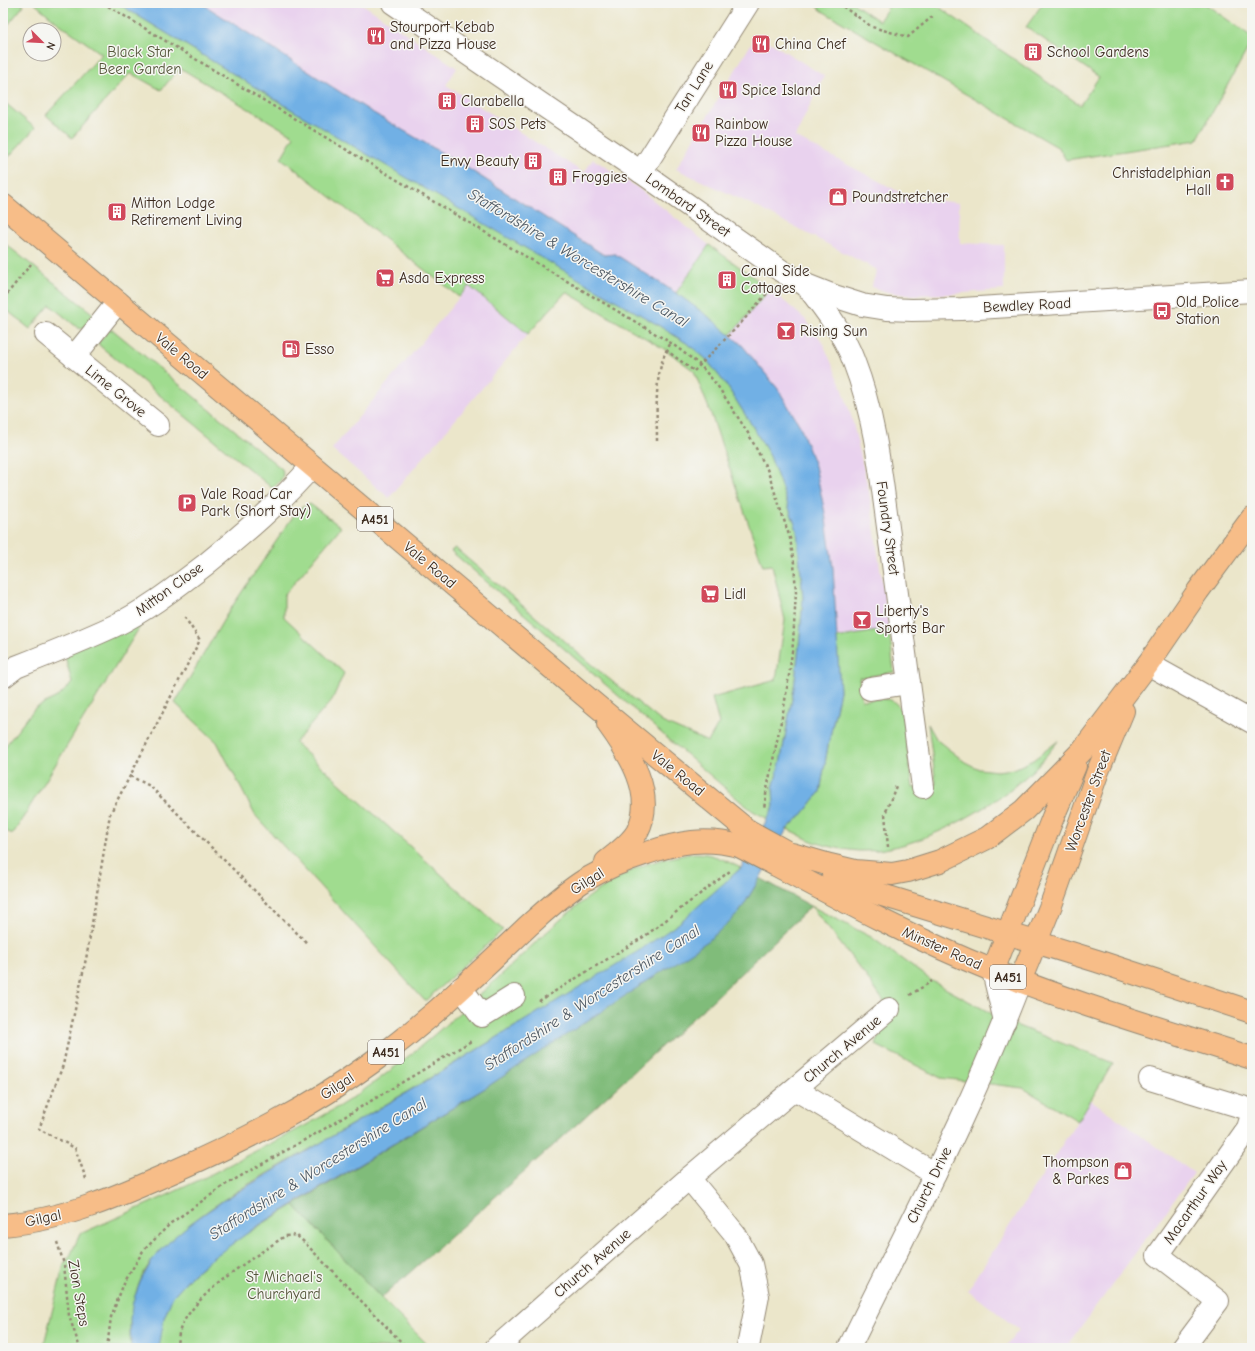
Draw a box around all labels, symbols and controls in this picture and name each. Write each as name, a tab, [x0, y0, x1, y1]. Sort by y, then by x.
place label: Stourport Kebab and Pizza House	[390, 18, 497, 53]
north arrow	[22, 22, 62, 62]
restaurant icon: Stourport Kebab and Pizza House	[365, 25, 387, 47]
restaurant icon: China Chef	[750, 33, 772, 55]
place label: China Chef	[775, 35, 846, 53]
text: N	[43, 40, 58, 52]
building icon: School Gardens	[1022, 41, 1044, 63]
park label: Black Star Beer Garden	[98, 43, 182, 78]
place label: School Gardens	[1047, 43, 1149, 61]
street label: Tan Lane	[671, 57, 717, 116]
restaurant icon: Spice Island	[717, 79, 739, 101]
place label: Spice Island	[742, 81, 821, 99]
building icon: Clarabella	[436, 90, 458, 112]
place label: Clarabella	[461, 92, 525, 110]
building icon: SOS Pets	[464, 113, 486, 135]
place label: SOS Pets	[489, 115, 546, 133]
place label: Rainbow Pizza House	[715, 115, 793, 150]
restaurant icon: Rainbow Pizza House	[690, 122, 712, 144]
building icon: Envy Beauty	[522, 150, 544, 172]
place label: Envy Beauty	[440, 152, 519, 170]
place label: Christadelphian Hall	[1112, 164, 1211, 199]
building icon: Froggies	[547, 166, 569, 188]
place label: Froggies	[572, 168, 627, 186]
street label: Lombard Street	[642, 169, 734, 241]
church icon: Christadelphian Hall	[1214, 171, 1236, 193]
water label: Staffordshire & Worcestershire Canal	[465, 185, 692, 331]
shop icon: Poundstretcher	[827, 186, 849, 208]
place label: Poundstretcher	[852, 188, 948, 206]
place label: Mitton Lodge Retirement Living	[131, 194, 243, 229]
building icon: Mitton Lodge Retirement Living	[106, 201, 128, 223]
place label: Canal Side Cottages	[741, 262, 810, 297]
supermarket icon: Asda Express	[374, 267, 396, 289]
place label: Asda Express	[399, 269, 484, 287]
building icon: Canal Side Cottages	[716, 269, 738, 291]
place label: Old Police Station	[1176, 293, 1240, 328]
street label: Bewdley Road	[982, 294, 1072, 316]
bus stop icon: Old Police Station	[1151, 300, 1173, 322]
bar icon: Rising Sun	[775, 320, 797, 342]
place label: Rising Sun	[800, 322, 868, 340]
street label: Vale Road	[152, 329, 212, 383]
fuel station icon: Esso	[280, 338, 302, 360]
place label: Esso	[305, 340, 334, 358]
street label: Lime Grove	[82, 361, 151, 421]
street label: Foundry Street	[872, 480, 904, 577]
place label: Vale Road Car Park (Short Stay)	[201, 485, 311, 520]
parking icon: Vale Road Car Park (Short Stay)	[176, 492, 198, 514]
road number: A451	[357, 507, 393, 531]
street label: Vale Road	[400, 538, 460, 592]
street label: Mitton Close	[132, 558, 207, 620]
supermarket icon: Lidl	[699, 583, 721, 605]
place label: Lidl	[724, 585, 746, 603]
place label: Liberty's Sports Bar	[876, 602, 945, 637]
bar icon: Liberty's Sports Bar	[851, 609, 873, 631]
street label: Vale Road	[648, 746, 708, 800]
street label: Worcester Street	[1061, 747, 1115, 854]
street label: Gilgal	[567, 864, 607, 898]
water label: Staffordshire & Worcestershire Canal	[481, 921, 703, 1074]
street label: Minster Road	[899, 922, 985, 974]
road number: A451	[990, 965, 1026, 989]
street label: Church Avenue	[799, 1011, 885, 1087]
road number: A451	[368, 1040, 404, 1064]
street label: Gilgal	[317, 1069, 357, 1103]
water label: Staffordshire & Worcestershire Canal	[206, 1094, 431, 1244]
street label: Church Drive	[903, 1143, 955, 1226]
place label: Thompson & Parkes	[1043, 1153, 1109, 1188]
street label: Macarthur Way	[1159, 1156, 1231, 1248]
shop icon: Thompson & Parkes	[1112, 1160, 1134, 1182]
street label: Gilgal	[23, 1205, 63, 1231]
street label: Church Avenue	[550, 1224, 635, 1301]
street label: Zion Steps	[64, 1258, 94, 1328]
park label: St Michael's Churchyard	[246, 1268, 322, 1303]

